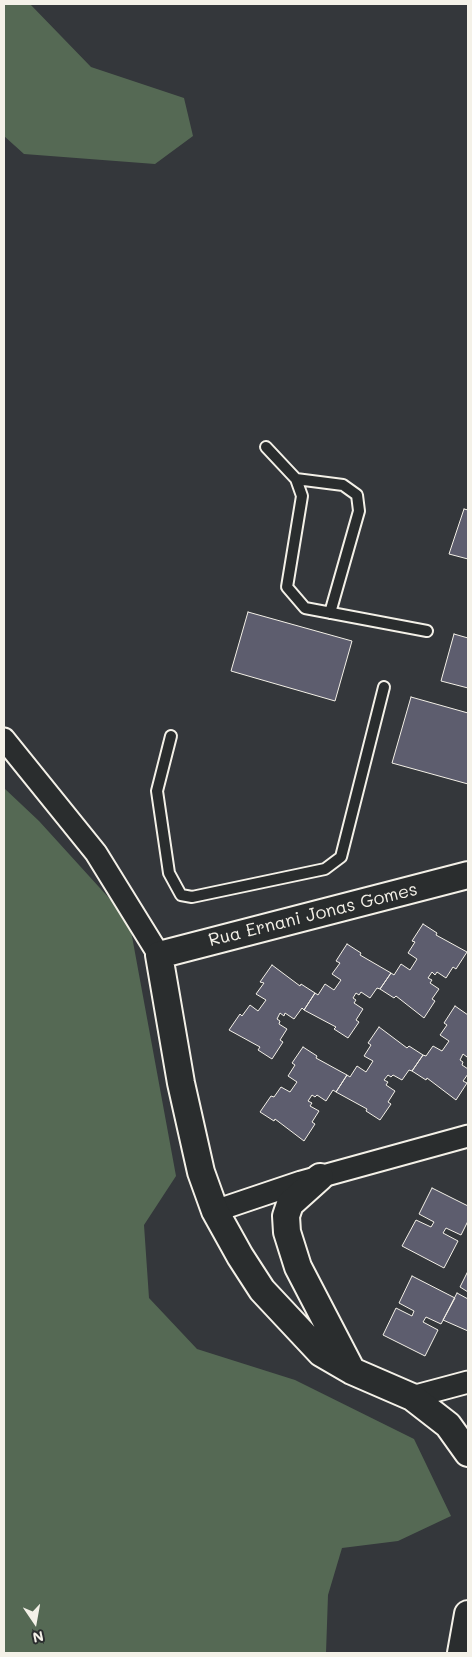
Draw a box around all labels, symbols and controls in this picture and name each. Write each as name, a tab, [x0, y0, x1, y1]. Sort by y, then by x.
street label: Rua Ernani Jonas Gomes	[206, 879, 420, 951]
north arrow	[10, 1597, 60, 1647]
text: N	[31, 1627, 45, 1648]

